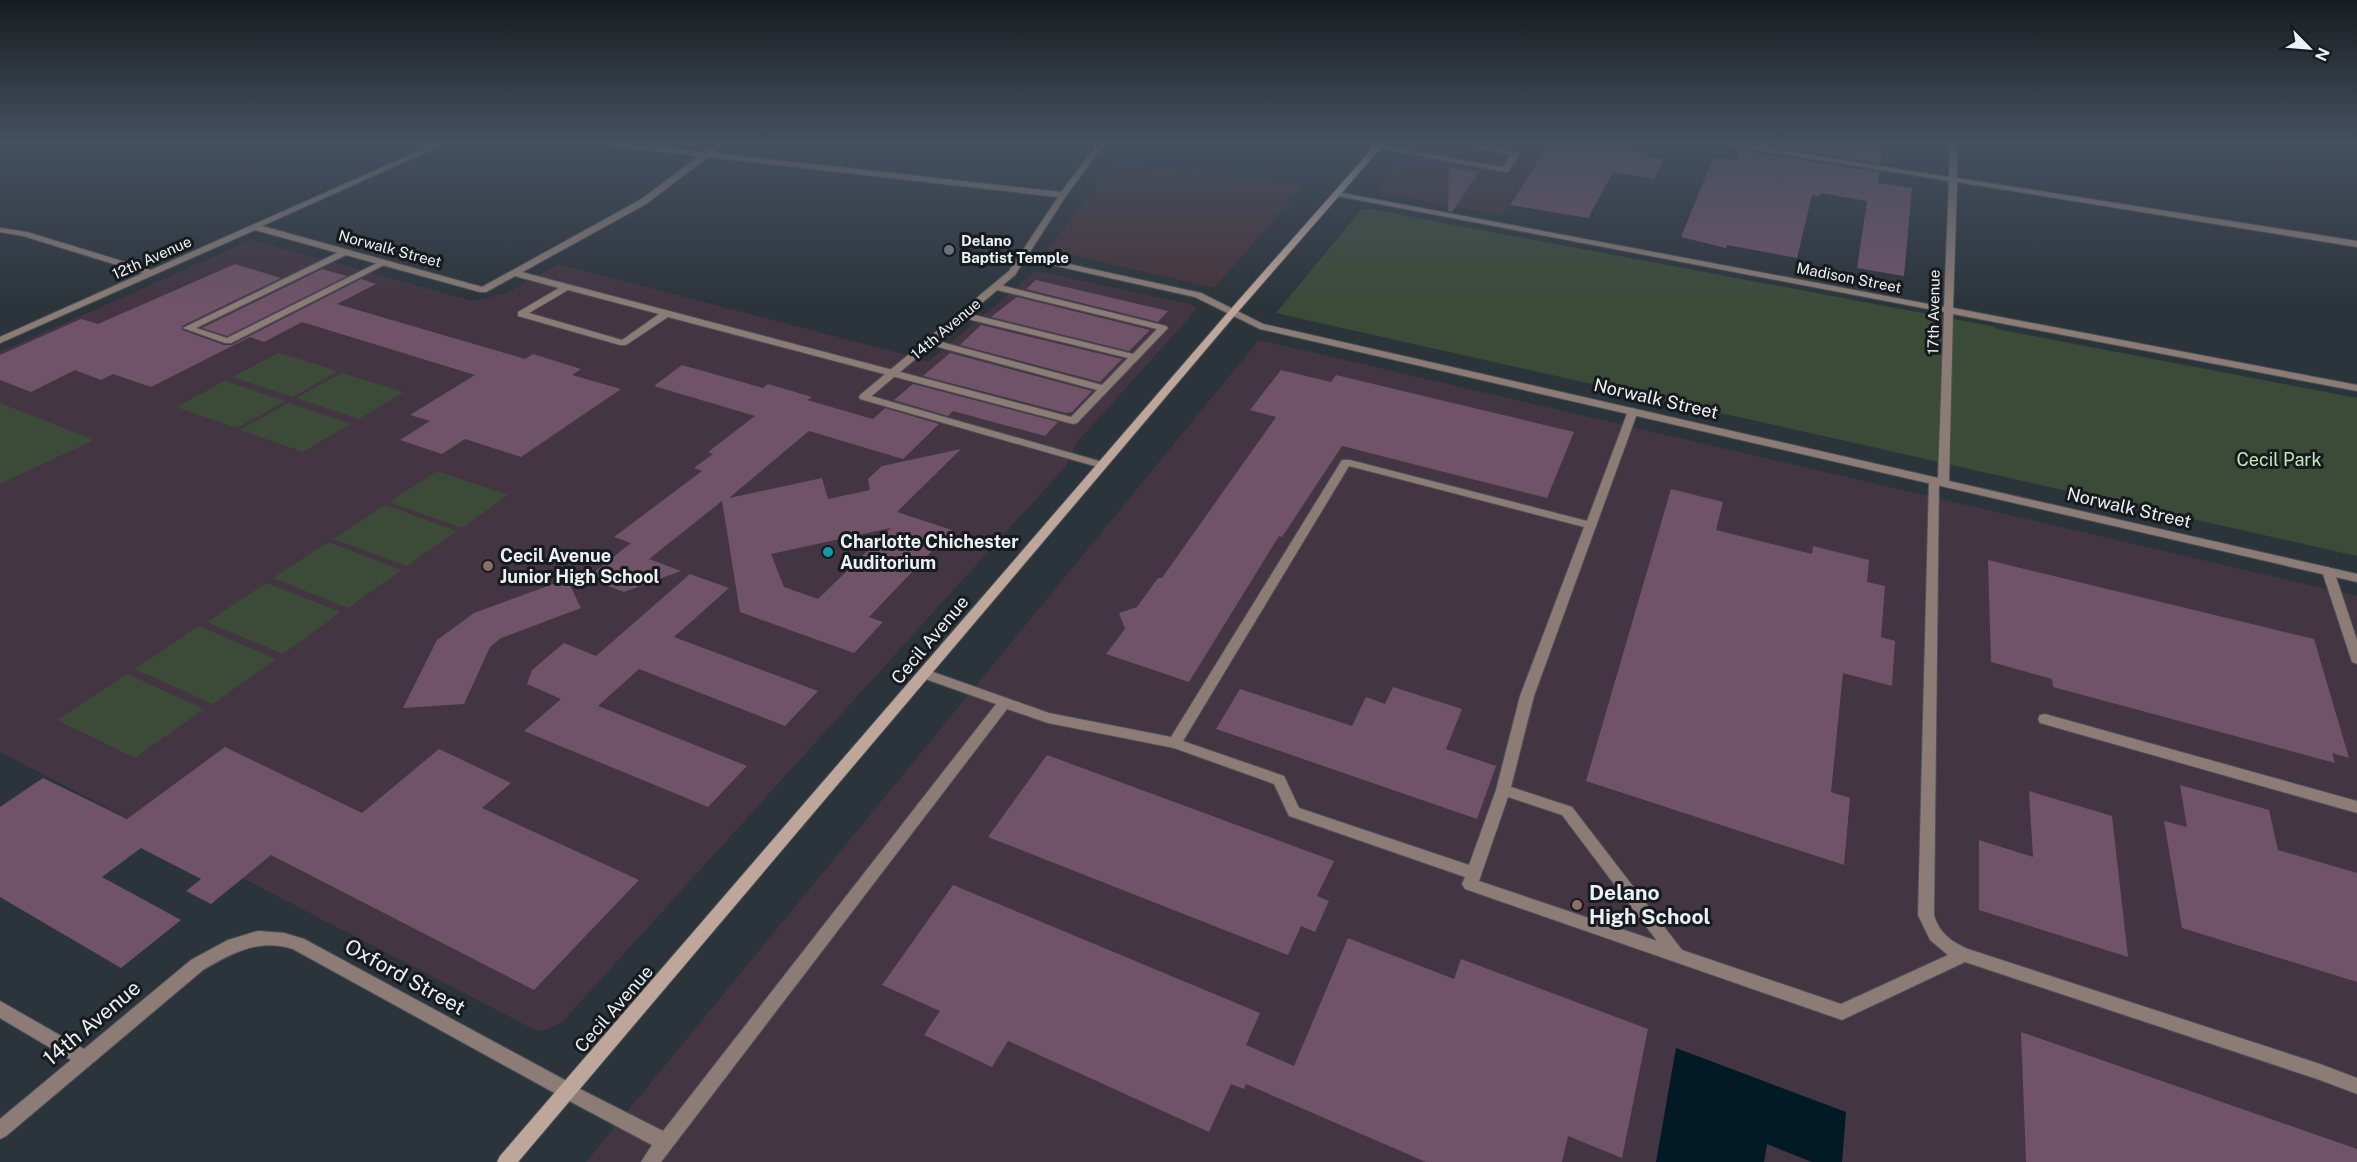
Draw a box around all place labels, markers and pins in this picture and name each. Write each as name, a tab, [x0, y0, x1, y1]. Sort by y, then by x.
place label: Delano Baptist Temple	[961, 232, 1069, 266]
marker: Delano Baptist Temple	[942, 243, 956, 257]
place label: Charlotte Chichester Auditorium	[840, 531, 1019, 573]
place label: Cecil Avenue Junior High School	[500, 545, 659, 587]
marker: Charlotte Chichester Auditorium	[821, 545, 835, 559]
marker: Cecil Avenue Junior High School	[481, 559, 495, 573]
place label: Delano High School	[1589, 880, 1711, 929]
marker: Delano High School	[1570, 898, 1584, 912]

